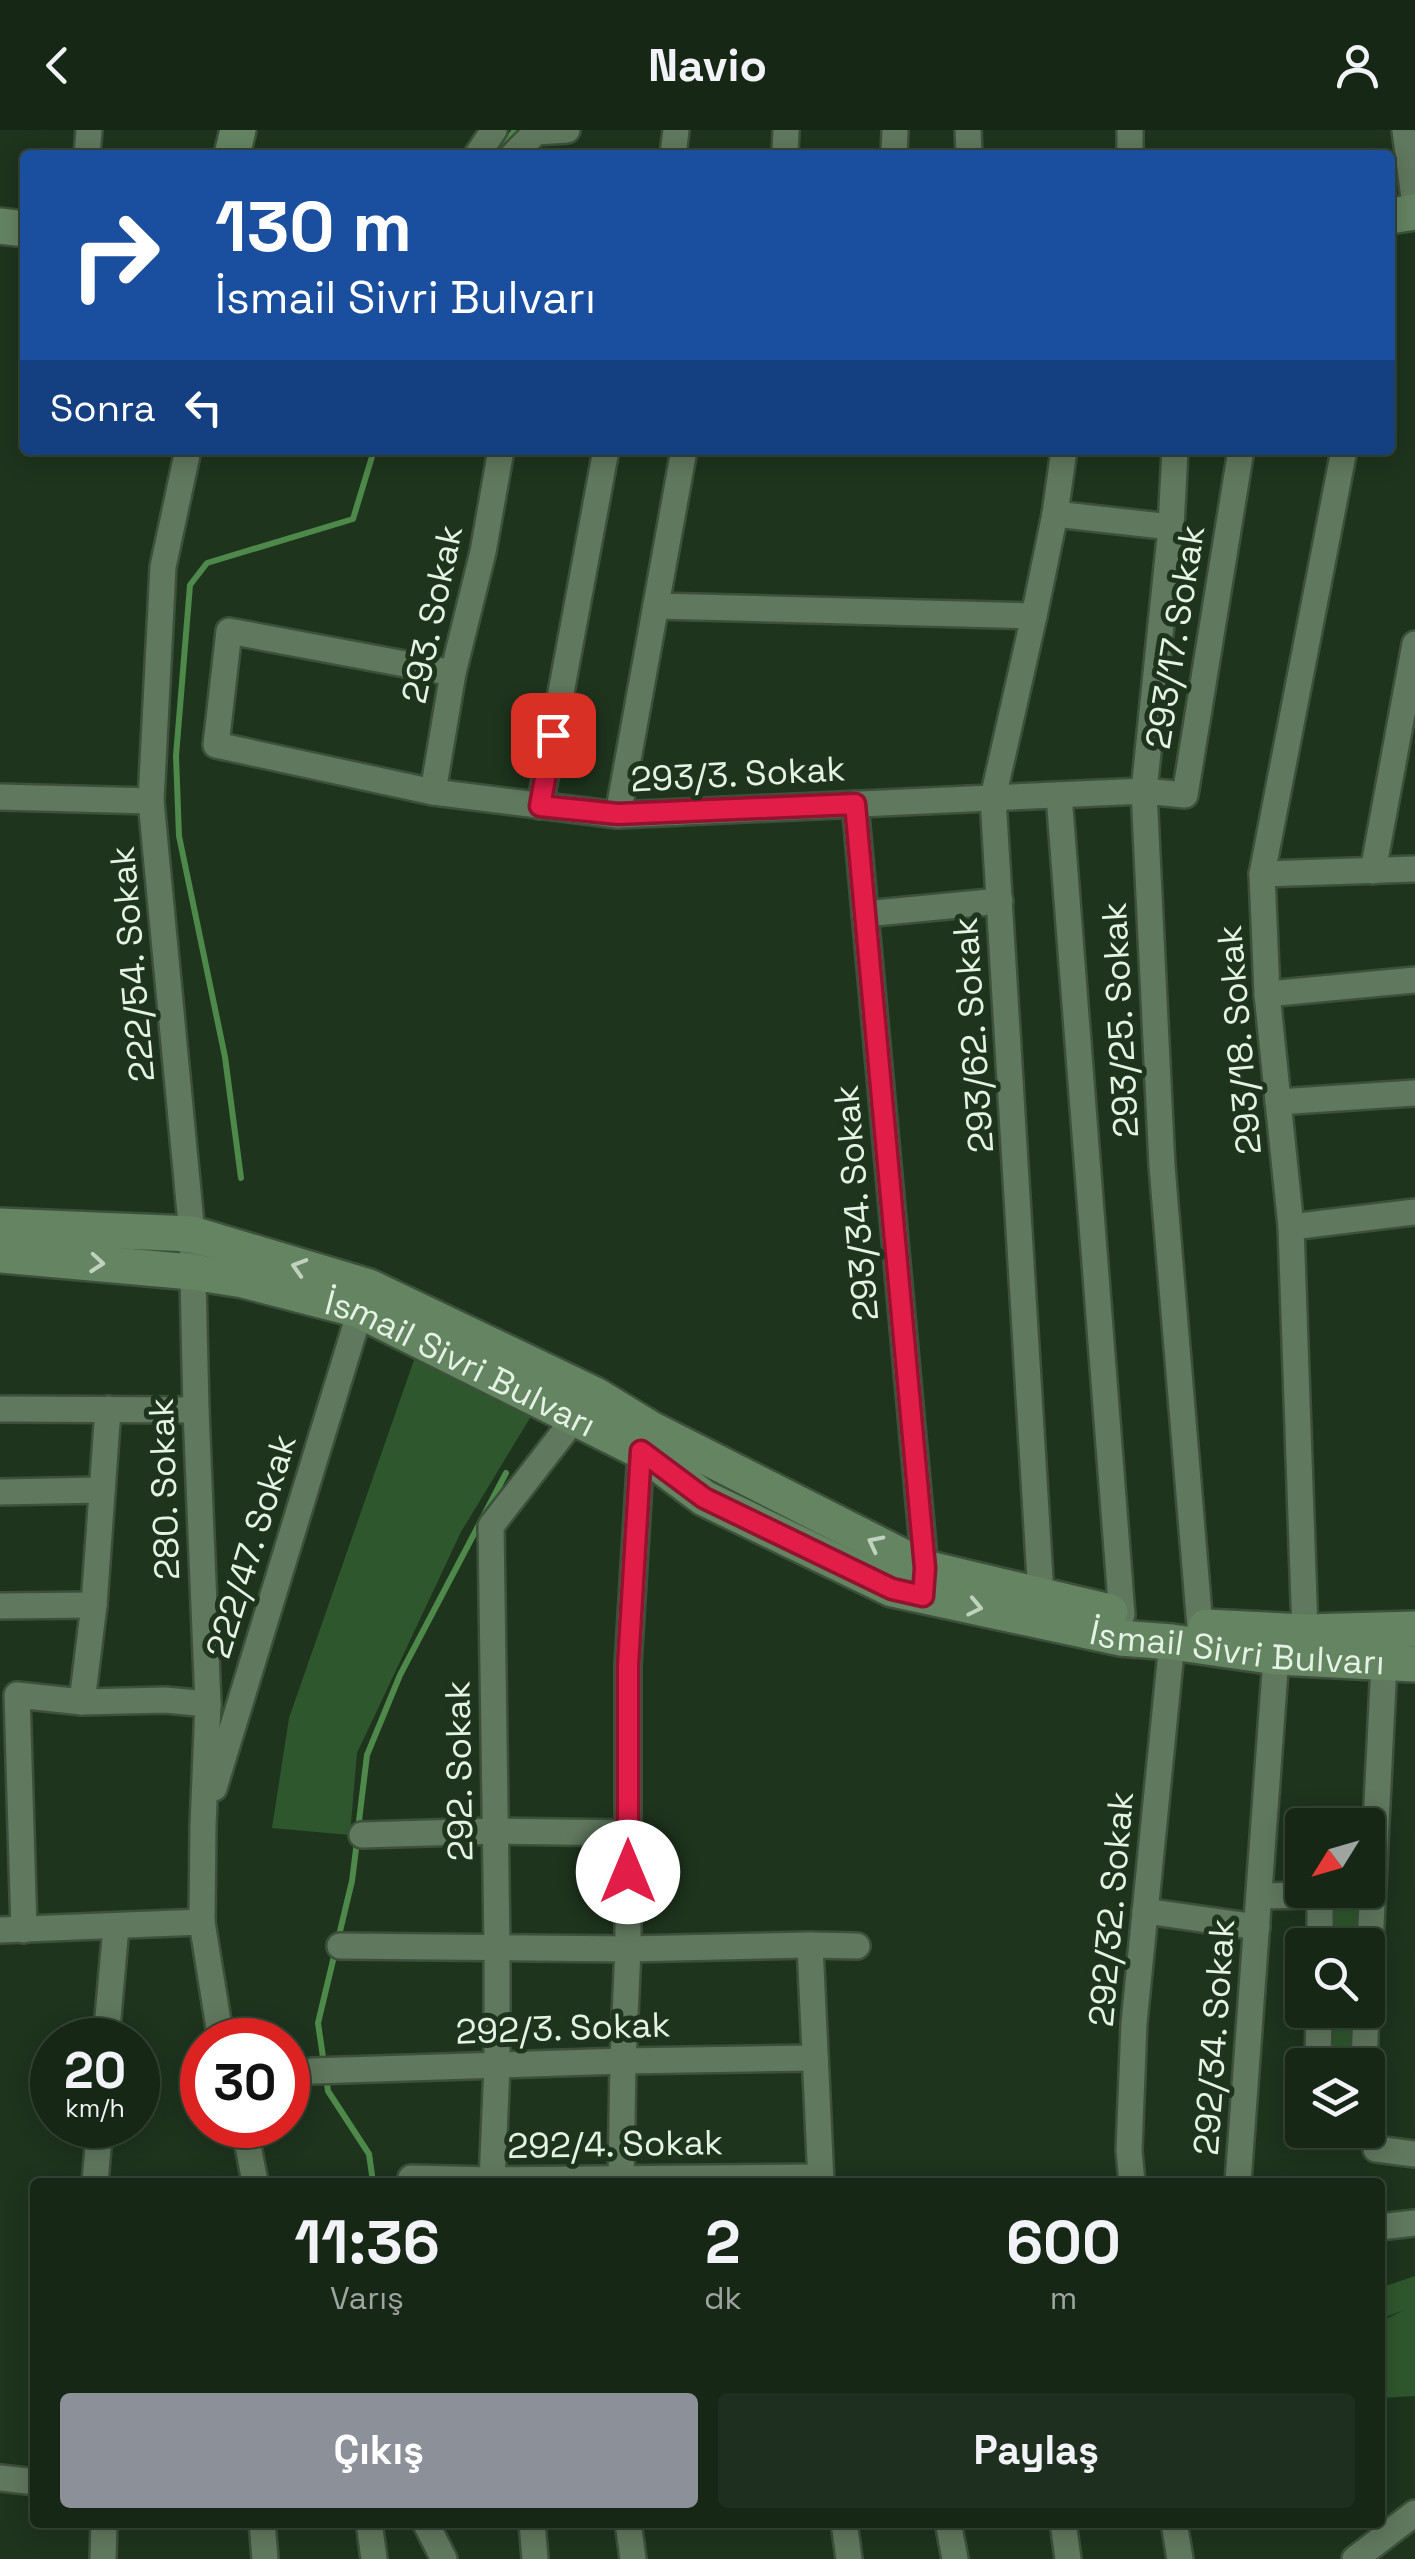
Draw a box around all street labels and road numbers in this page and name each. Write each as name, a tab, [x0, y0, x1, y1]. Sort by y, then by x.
street label: 293. Sokak	[392, 521, 472, 707]
street label: 293/17. Sokak	[1136, 522, 1214, 752]
street label: 293/3. Sokak	[630, 746, 847, 802]
street label: 222/54. Sokak	[100, 844, 164, 1084]
street label: 293/25. Sokak	[1092, 901, 1148, 1139]
street label: 293/62. Sokak	[943, 916, 1003, 1154]
street label: 293/18. Sokak	[1207, 923, 1271, 1157]
street label: 293/34. Sokak	[824, 1083, 888, 1323]
street label: İsmail Sivri Bulvarı	[320, 1280, 603, 1447]
street label: 280. Sokak	[139, 1397, 189, 1581]
street label: 222/47. Sokak	[196, 1429, 306, 1663]
street label: İsmail Sivri Bulvarı	[1086, 1610, 1386, 1684]
street label: 292. Sokak	[435, 1680, 483, 1862]
street label: 292/32. Sokak	[1079, 1789, 1143, 2028]
street label: 292/34. Sokak	[1184, 1917, 1244, 2157]
street label: 292/3. Sokak	[455, 2002, 671, 2054]
street label: 292/4. Sokak	[507, 2120, 723, 2168]

